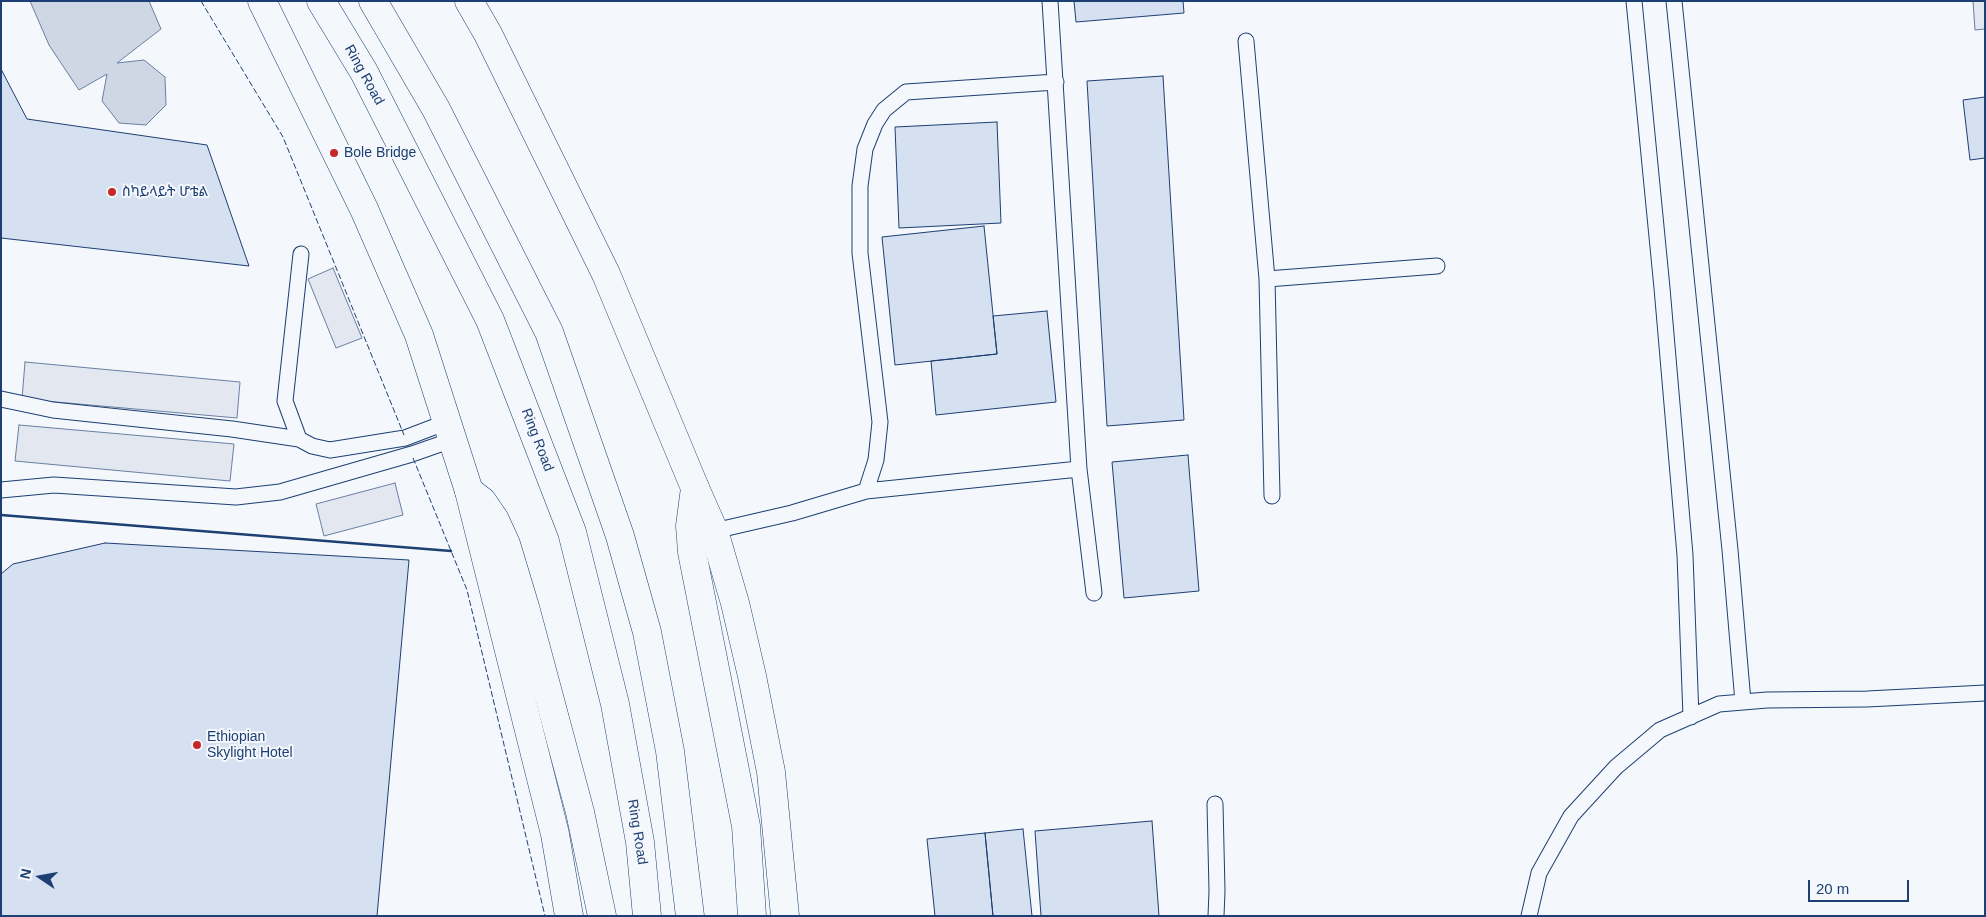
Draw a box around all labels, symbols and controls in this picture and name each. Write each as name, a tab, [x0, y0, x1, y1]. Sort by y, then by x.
street label: Ring Road	[341, 42, 387, 108]
place label: Bole Bridge	[344, 145, 416, 161]
marker: Bole Bridge	[328, 147, 340, 159]
place label: ስካይላይት ሆቴል	[122, 184, 208, 200]
marker: ስካይላይት ሆቴል	[106, 186, 118, 198]
street label: Ring Road	[517, 406, 557, 474]
place label: Ethiopian Skylight Hotel	[207, 729, 293, 762]
marker: Ethiopian Skylight Hotel	[191, 739, 203, 751]
street label: Ring Road	[624, 798, 650, 866]
north arrow	[15, 852, 65, 902]
text: N	[16, 867, 34, 880]
scale bar	[1811, 870, 1912, 902]
text: 20 m	[1816, 880, 1849, 897]

